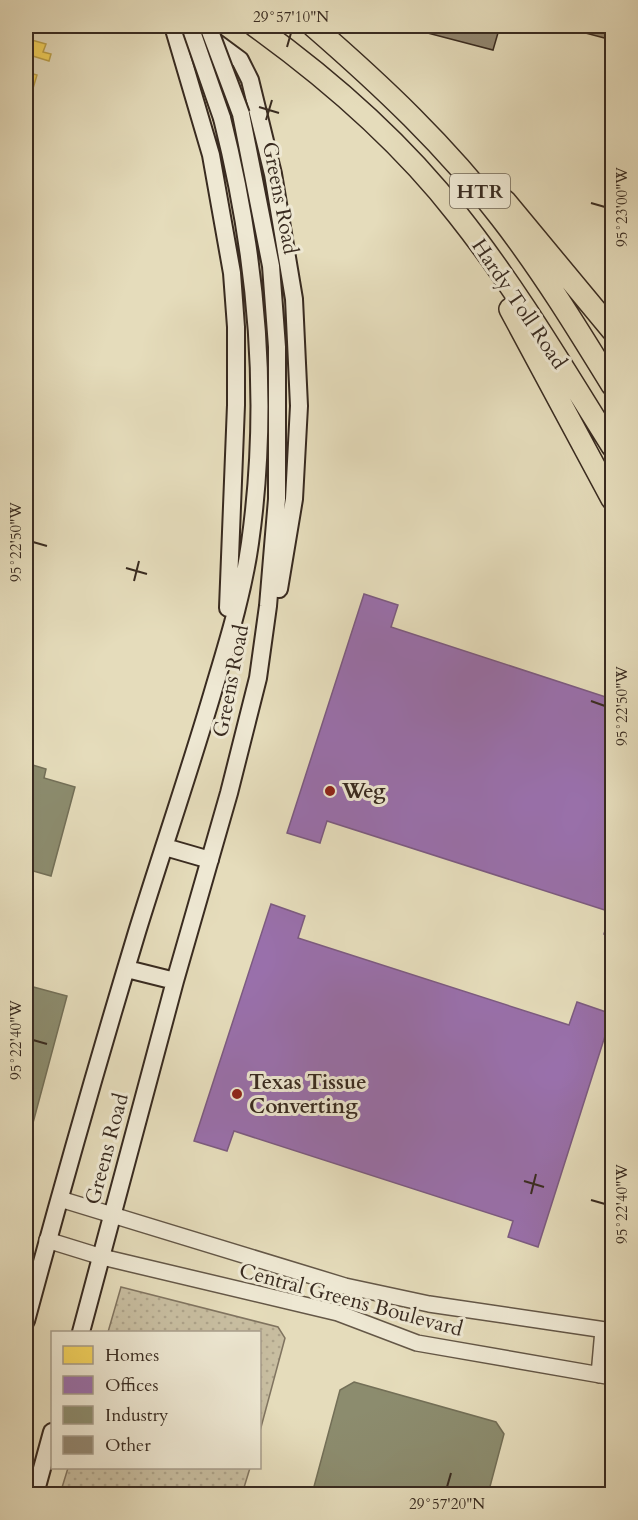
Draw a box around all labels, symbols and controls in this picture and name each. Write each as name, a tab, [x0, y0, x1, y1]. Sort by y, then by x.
text: 29°57'10"N	[253, 7, 329, 27]
street label: Greens Road	[255, 139, 305, 257]
text: 95°23'00"W	[612, 167, 632, 247]
road number: HTR	[450, 174, 510, 208]
street label: Hardy Toll Road	[465, 233, 573, 375]
text: 95°22'50"W	[6, 502, 26, 582]
street label: Greens Road	[206, 622, 256, 740]
text: 95°22'50"W	[612, 666, 632, 746]
place label: Weg	[341, 777, 386, 806]
marker: Weg	[323, 784, 337, 798]
text: 95°22'40"W	[6, 1000, 26, 1080]
place label: Texas Tissue Converting	[249, 1068, 367, 1121]
marker: Texas Tissue Converting	[230, 1087, 244, 1101]
street label: Greens Road	[78, 1090, 136, 1208]
text: 95°22'40"W	[612, 1164, 632, 1244]
street label: Central Greens Boulevard	[236, 1256, 466, 1344]
legend	[51, 1331, 261, 1469]
text: Homes	[105, 1343, 159, 1368]
text: Offices	[105, 1373, 159, 1398]
text: Industry	[105, 1403, 169, 1428]
text: Other	[105, 1433, 151, 1458]
text: 29°57'20"N	[409, 1494, 485, 1514]

